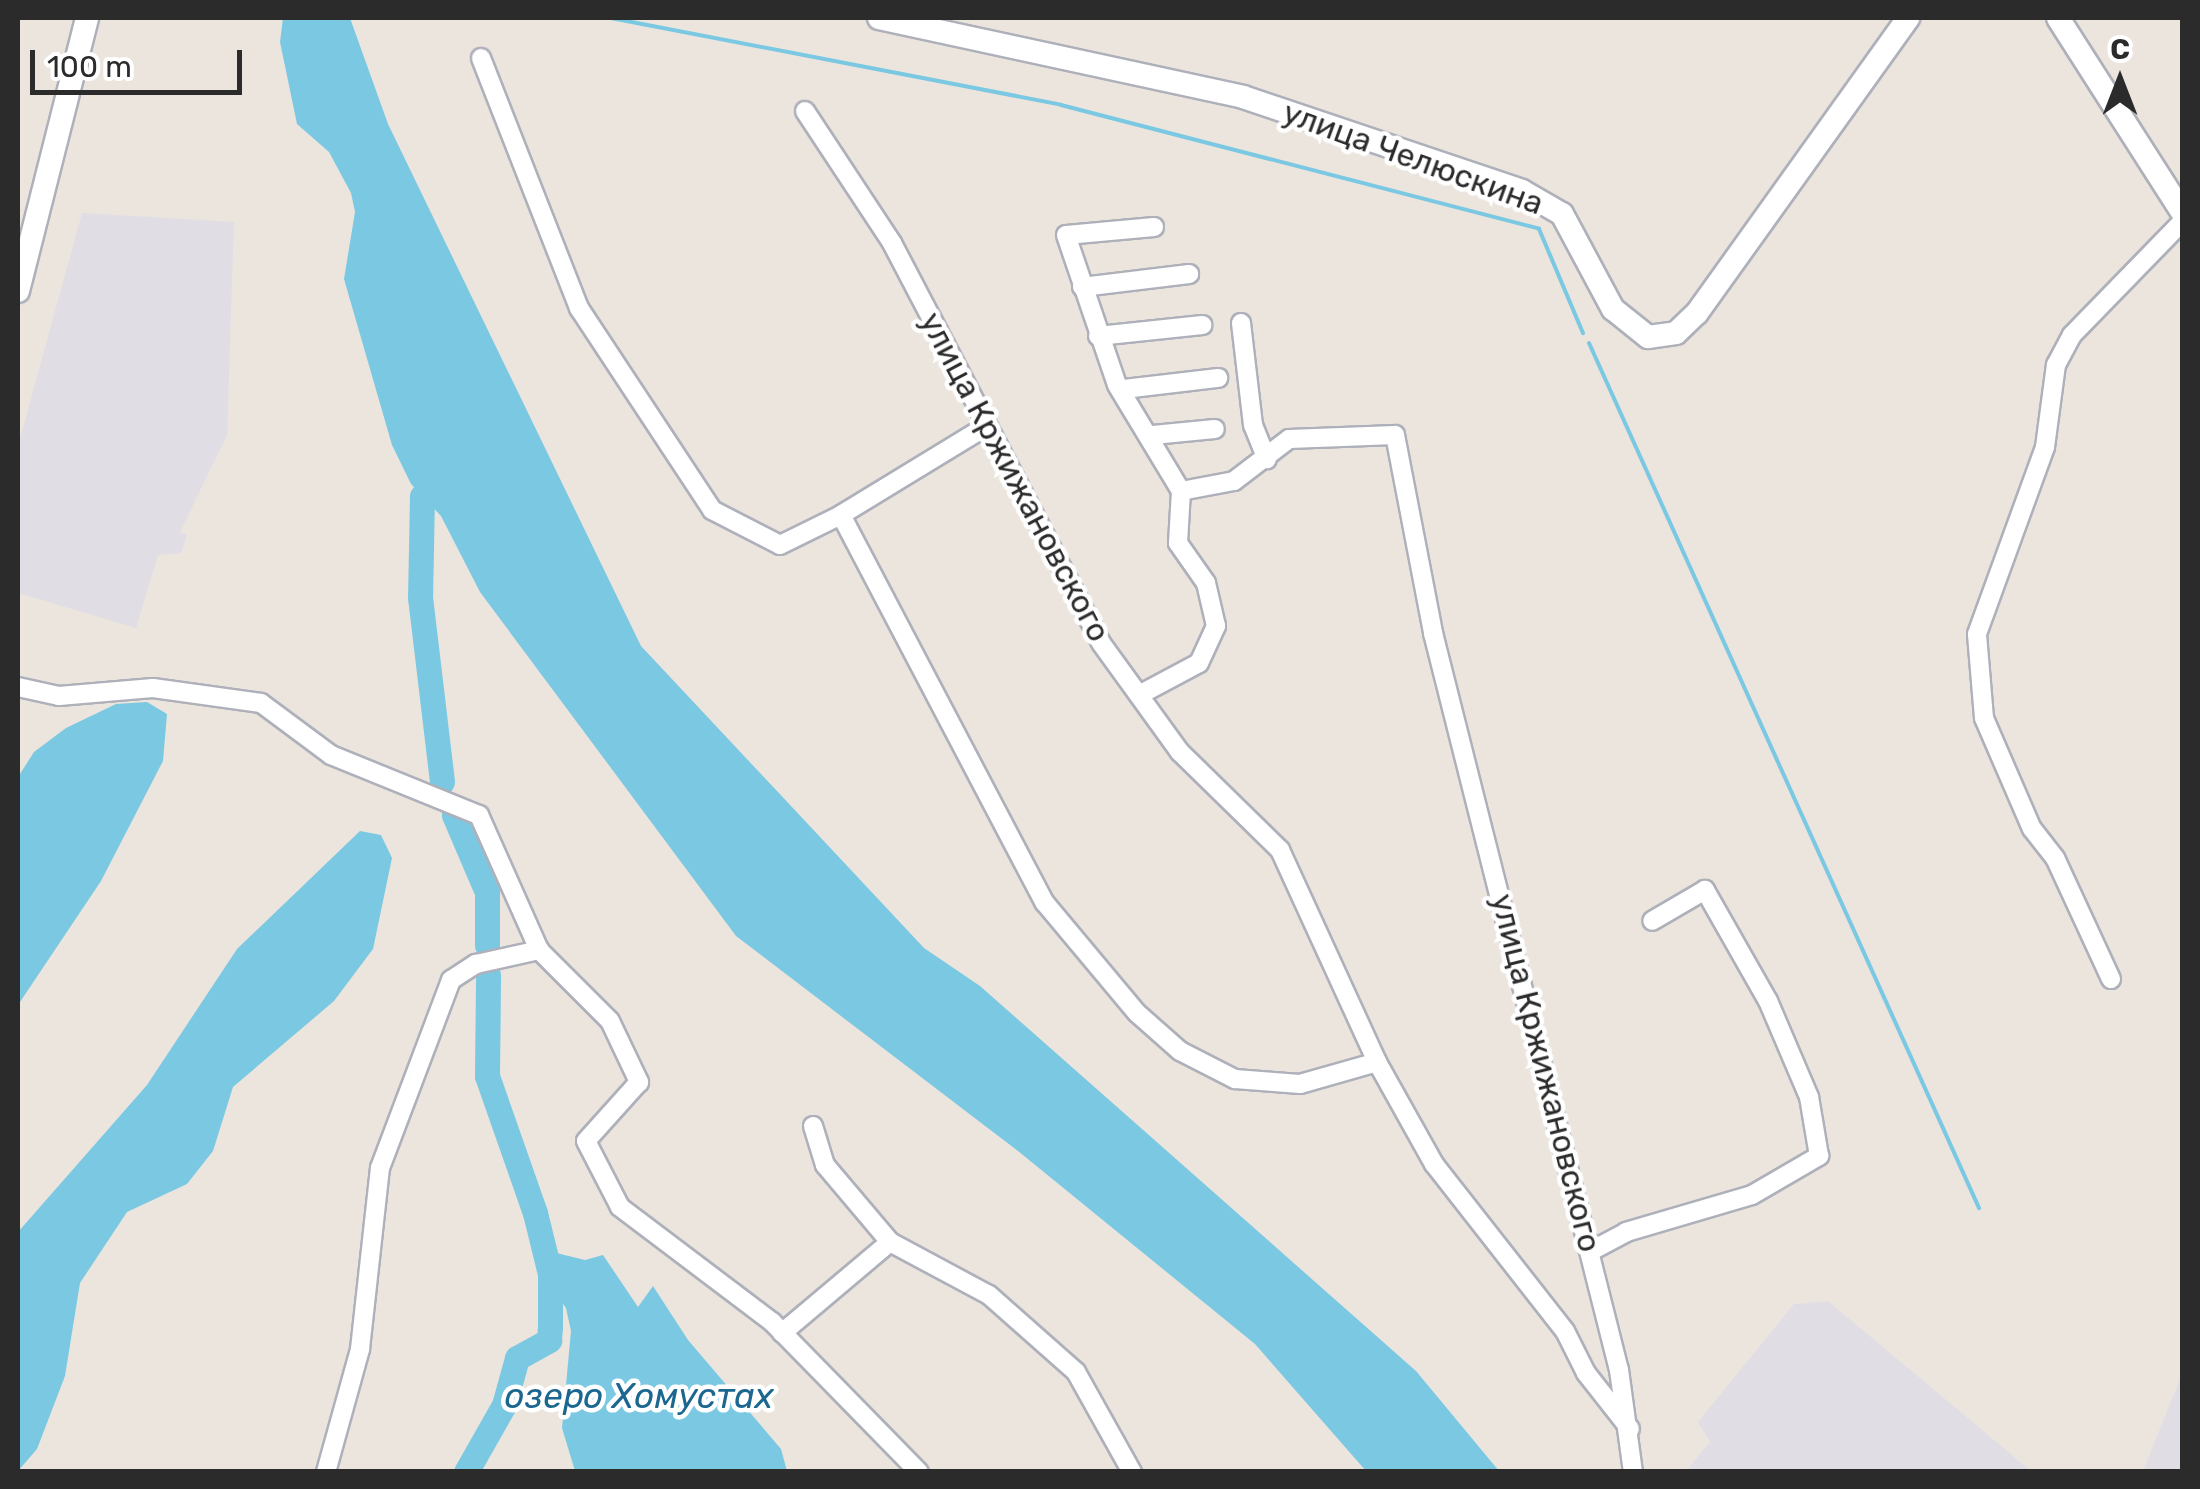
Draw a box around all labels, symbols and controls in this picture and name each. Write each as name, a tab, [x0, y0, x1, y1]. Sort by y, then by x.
scale bar	[35, 30, 248, 92]
north arrow	[2070, 30, 2170, 130]
text: С	[2110, 33, 2130, 66]
text: 100 m	[47, 49, 132, 85]
street label: улица Челюскина	[1278, 93, 1548, 223]
street label: улица Кржижановского	[912, 306, 1118, 648]
street label: улица Кржижановского	[1483, 890, 1609, 1256]
water label: озеро Хомустах	[504, 1375, 774, 1417]

